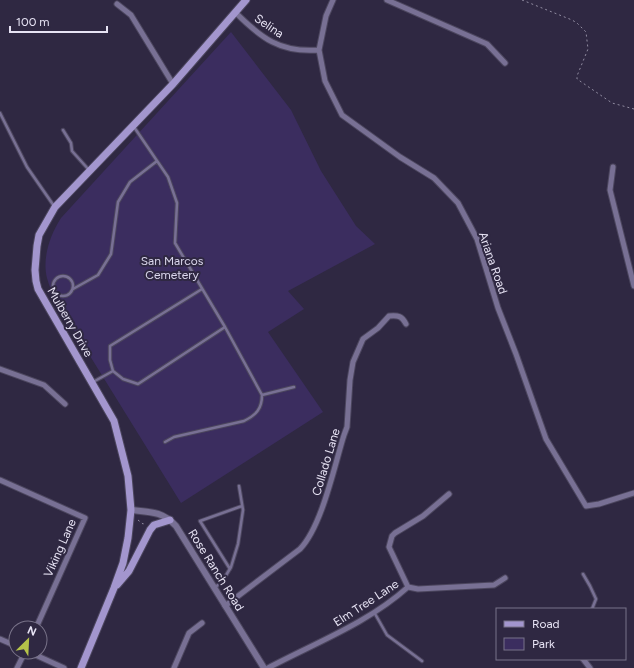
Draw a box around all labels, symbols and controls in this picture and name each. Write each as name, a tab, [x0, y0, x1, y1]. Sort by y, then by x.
scale bar	[10, 8, 107, 34]
street label: Selina	[252, 11, 286, 41]
text: 100 m	[16, 15, 50, 29]
street label: Ariana Road	[476, 230, 510, 296]
park label: San Marcos Cemetery	[141, 254, 204, 282]
street label: Mulberry Drive	[44, 285, 96, 360]
street label: Collado Lane	[309, 426, 343, 497]
street label: Viking Lane	[41, 516, 79, 579]
street label: Rose Ranch Road	[185, 527, 247, 613]
street label: Elm Tree Lane	[331, 577, 402, 629]
legend	[496, 608, 626, 660]
text: Road	[532, 617, 560, 631]
north arrow	[8, 620, 48, 660]
text: N	[25, 624, 38, 639]
text: Park	[532, 637, 555, 651]

